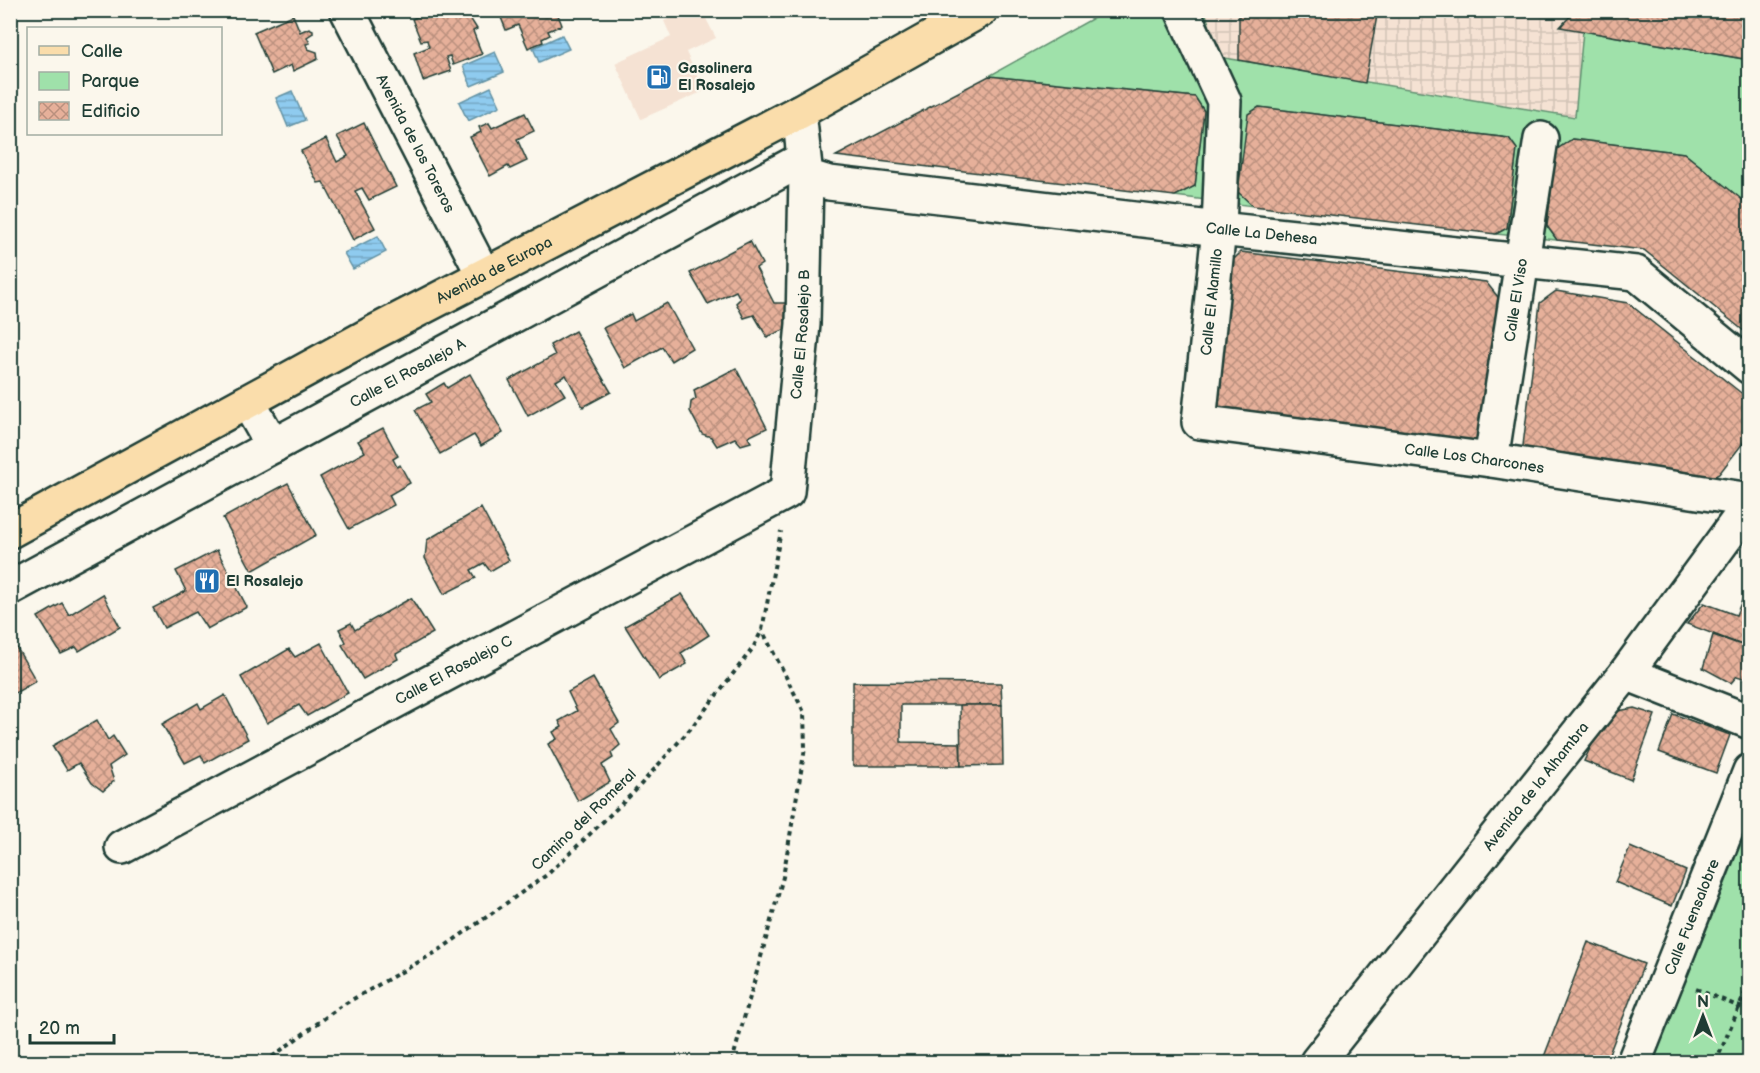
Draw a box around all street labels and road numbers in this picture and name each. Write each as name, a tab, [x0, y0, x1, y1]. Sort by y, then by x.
street label: Avenida de los Toreros	[372, 71, 460, 216]
street label: Calle La Dehesa	[1205, 218, 1318, 249]
street label: Avenida de Europa	[433, 232, 555, 308]
street label: Calle El Alamillo	[1197, 247, 1227, 357]
street label: Calle El Viso	[1500, 257, 1532, 343]
street label: Calle El Rosalejo B	[786, 269, 814, 400]
street label: Calle El Rosalejo A	[346, 334, 469, 412]
street label: Calle Los Charcones	[1403, 439, 1546, 478]
street label: Calle El Rosalejo C	[392, 631, 516, 709]
street label: Avenida de la Alhambra	[1479, 718, 1593, 855]
street label: Camino del Romeral	[528, 765, 640, 875]
street label: Calle Fuensalobre	[1660, 856, 1723, 978]

